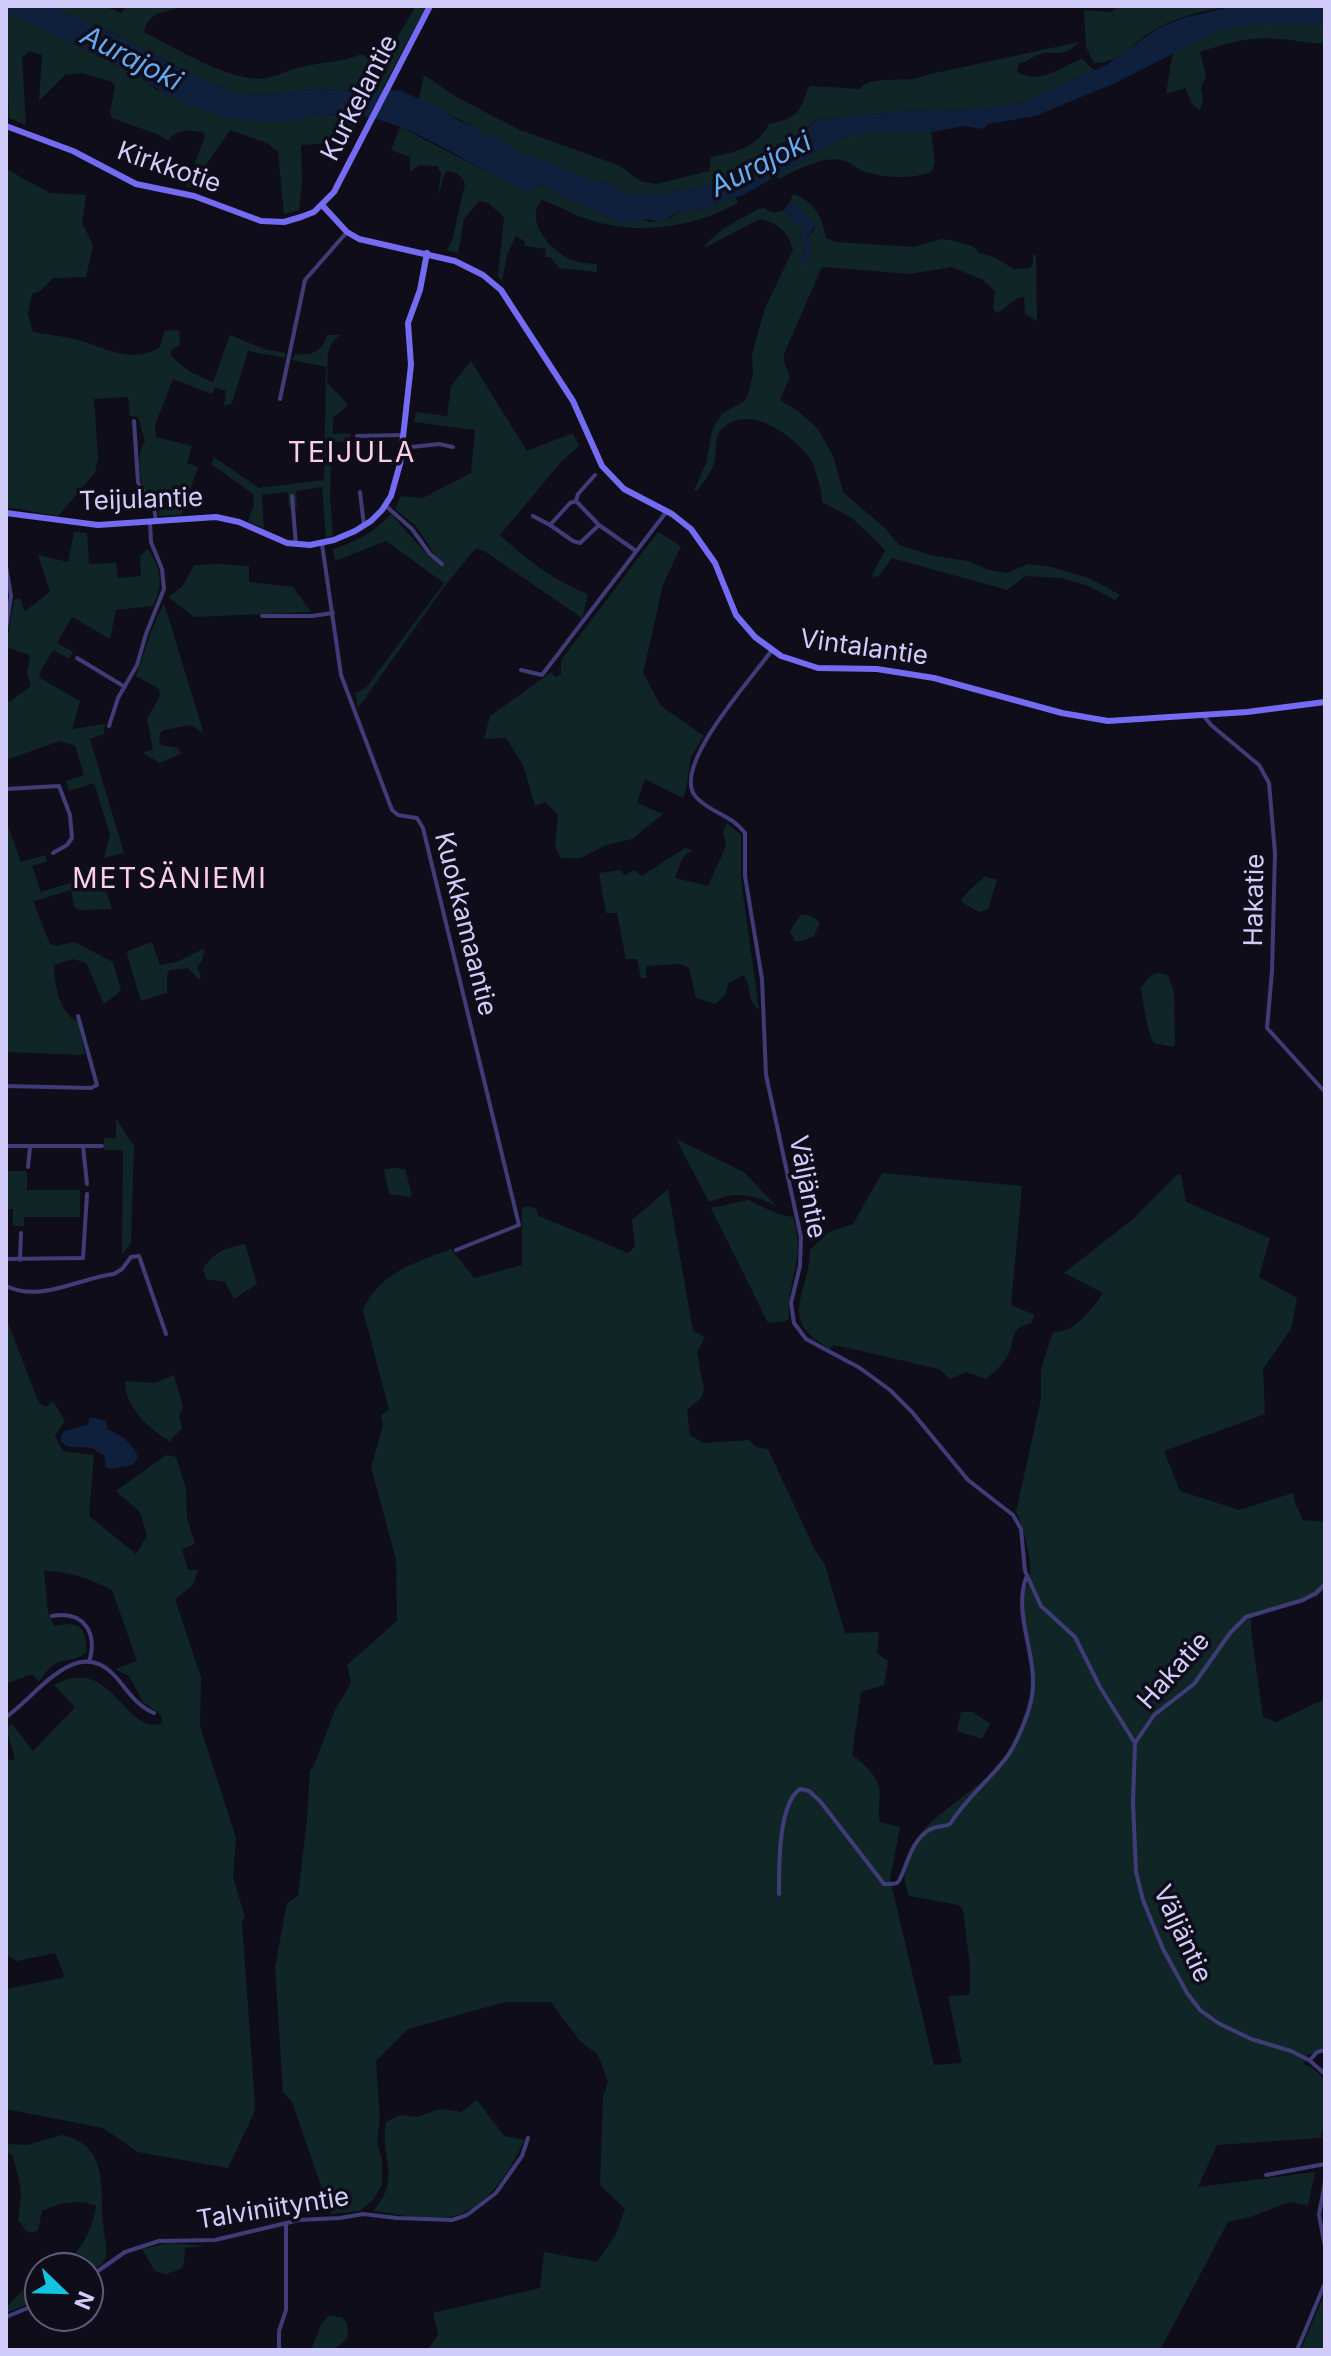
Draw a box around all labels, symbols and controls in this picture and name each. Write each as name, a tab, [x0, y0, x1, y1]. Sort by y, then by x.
water label: Aurajoki	[75, 19, 187, 99]
street label: Kurkelantie	[315, 30, 405, 166]
water label: Aurajoki	[705, 125, 817, 205]
street label: Kirkkotie	[113, 136, 225, 200]
district label: TEIJULA	[288, 437, 416, 471]
street label: Teijulantie	[78, 482, 204, 518]
street label: Vintalantie	[798, 624, 930, 672]
street label: Kuokkamaantie	[427, 829, 503, 1019]
street label: Hakatie	[1239, 853, 1271, 947]
district label: METSÄNIEMI	[72, 863, 268, 897]
street label: Väljäntie	[782, 1133, 832, 1241]
street label: Hakatie	[1131, 1626, 1217, 1716]
street label: Väljäntie	[1146, 1880, 1218, 1988]
street label: Talviniityntie	[195, 2182, 351, 2236]
north arrow	[24, 2252, 104, 2332]
text: N	[69, 2288, 99, 2313]

